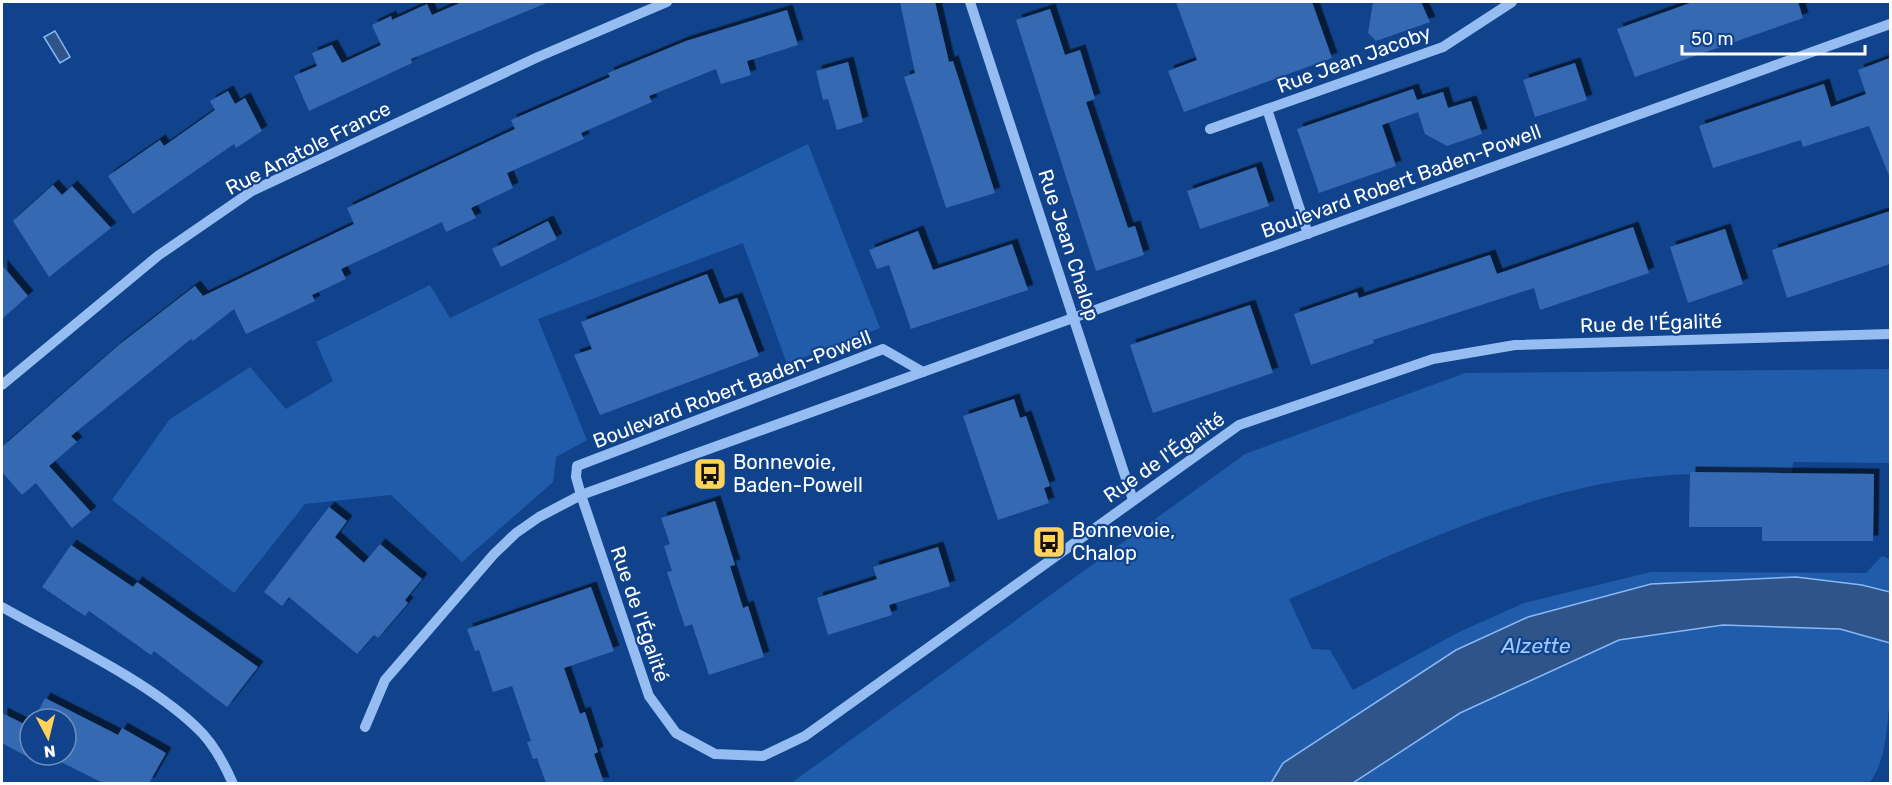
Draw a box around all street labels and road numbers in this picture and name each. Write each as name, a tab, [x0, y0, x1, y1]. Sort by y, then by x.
street label: Rue Jean Jacoby	[1274, 20, 1434, 98]
street label: Rue Anatole France	[222, 96, 394, 200]
street label: Boulevard Robert Baden-Powell	[1258, 119, 1544, 243]
street label: Rue Jean Chalop	[1033, 166, 1105, 324]
street label: Rue de l'Égalité	[1580, 309, 1722, 337]
street label: Boulevard Robert Baden-Powell	[589, 325, 875, 453]
street label: Rue de l'Égalité	[1099, 406, 1229, 508]
street label: Rue de l'Égalité	[606, 543, 674, 685]

